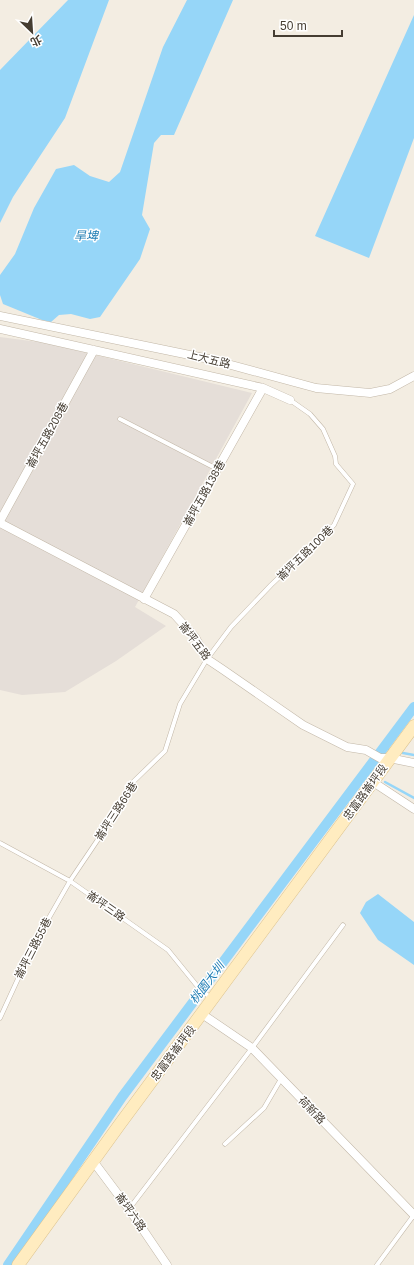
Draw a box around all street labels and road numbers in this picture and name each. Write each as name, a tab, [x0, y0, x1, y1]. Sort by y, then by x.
street label: 上大五路	[186, 348, 232, 370]
street label: 崙坪五路208巷	[24, 400, 70, 470]
street label: 崙坪五路138巷	[181, 458, 227, 528]
street label: 崙坪五路100巷	[274, 523, 336, 583]
street label: 崙坪五路	[177, 620, 213, 662]
street label: 忠富路崙坪段	[341, 762, 389, 822]
street label: 崙坪三路66巷	[93, 780, 139, 842]
street label: 崙坪三路	[85, 888, 127, 924]
street label: 崙坪三路55巷	[12, 915, 54, 981]
street label: 忠富路崙坪段	[148, 1023, 198, 1083]
street label: 荷新路	[296, 1094, 328, 1126]
street label: 崙坪六路	[113, 1191, 149, 1233]

